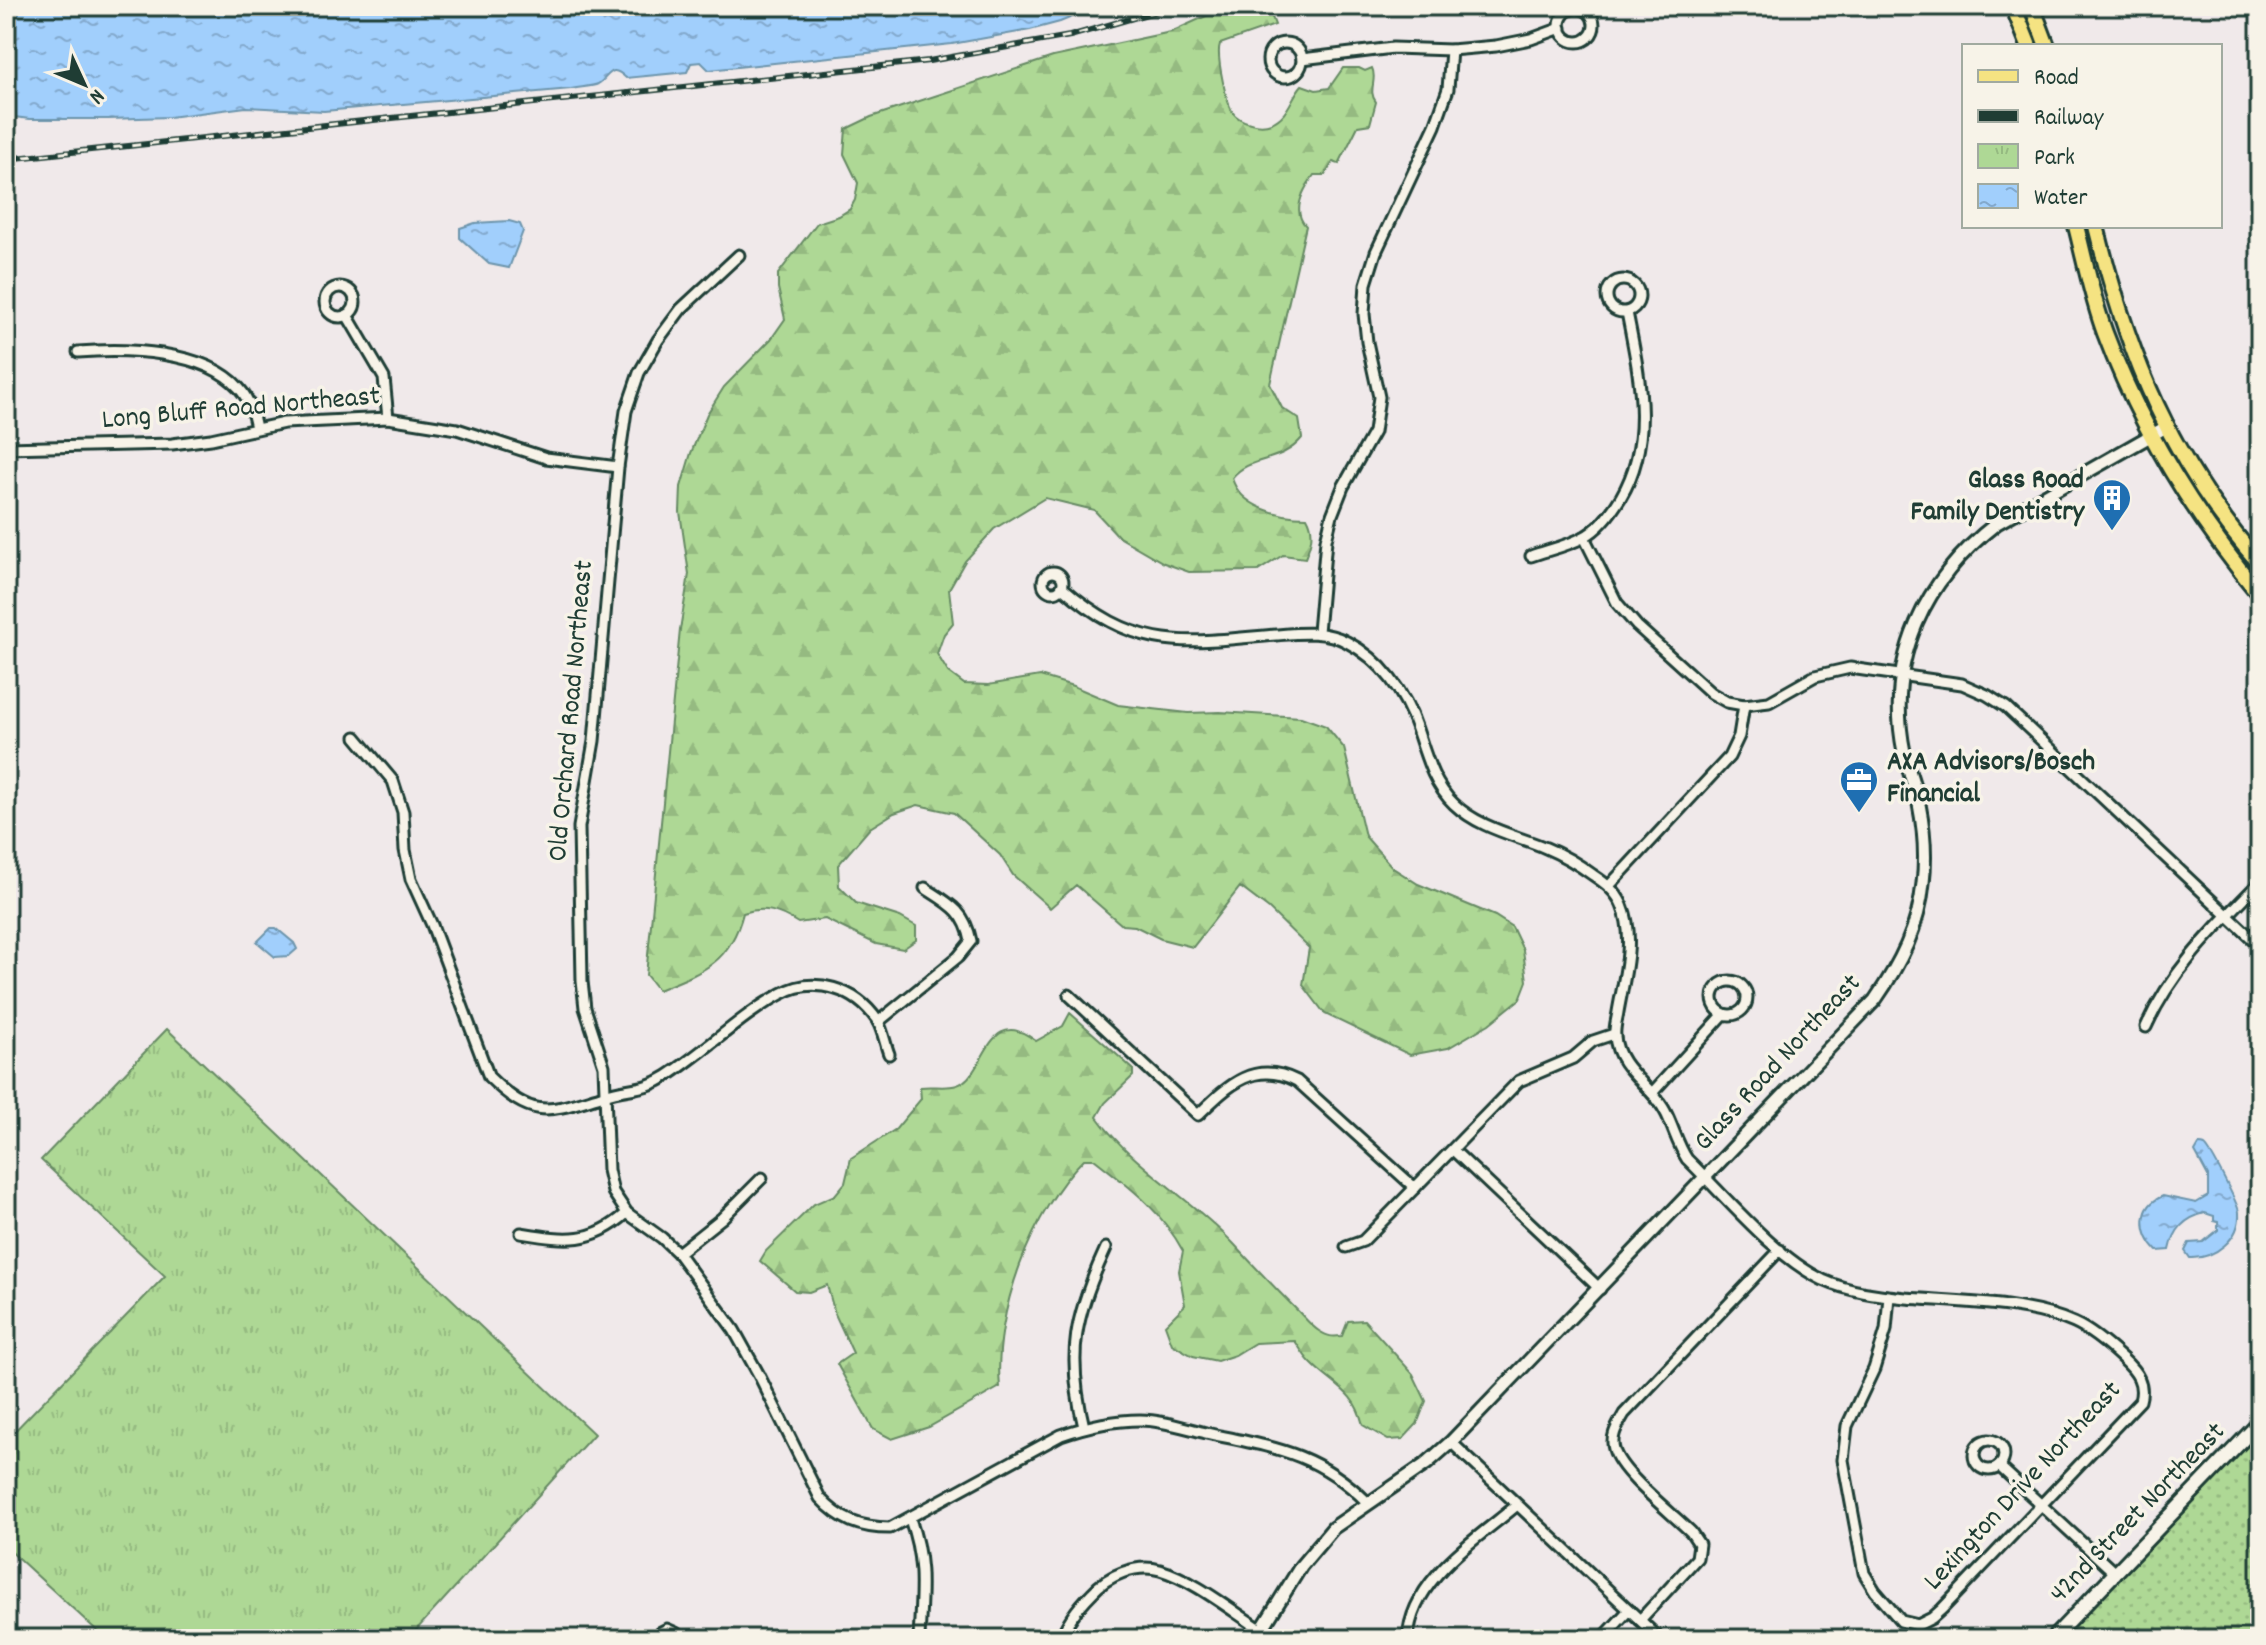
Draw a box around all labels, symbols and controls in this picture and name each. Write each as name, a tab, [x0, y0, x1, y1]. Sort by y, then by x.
north arrow	[44, 44, 124, 124]
legend	[1962, 44, 2222, 228]
text: Road	[2034, 62, 2079, 96]
text: N	[81, 81, 111, 110]
text: Railway	[2034, 102, 2105, 136]
text: Park	[2034, 142, 2075, 176]
text: Water	[2034, 182, 2087, 216]
street label: Long Bluff Road Northeast	[100, 378, 382, 442]
place label: Glass Road Family Dentistry	[1911, 462, 2086, 534]
building icon: Glass Road Family Dentistry	[2091, 477, 2133, 532]
street label: Old Orchard Road Northeast	[540, 559, 606, 863]
place label: AXA Advisors/Bosch Financial	[1887, 744, 2095, 816]
office icon: AXA Advisors/Bosch Financial	[1838, 759, 1880, 814]
street label: Glass Road Northeast	[1686, 966, 1872, 1162]
street label: Lexington Drive Northeast	[1916, 1373, 2132, 1601]
street label: 42nd Street Northeast	[2042, 1414, 2236, 1614]

